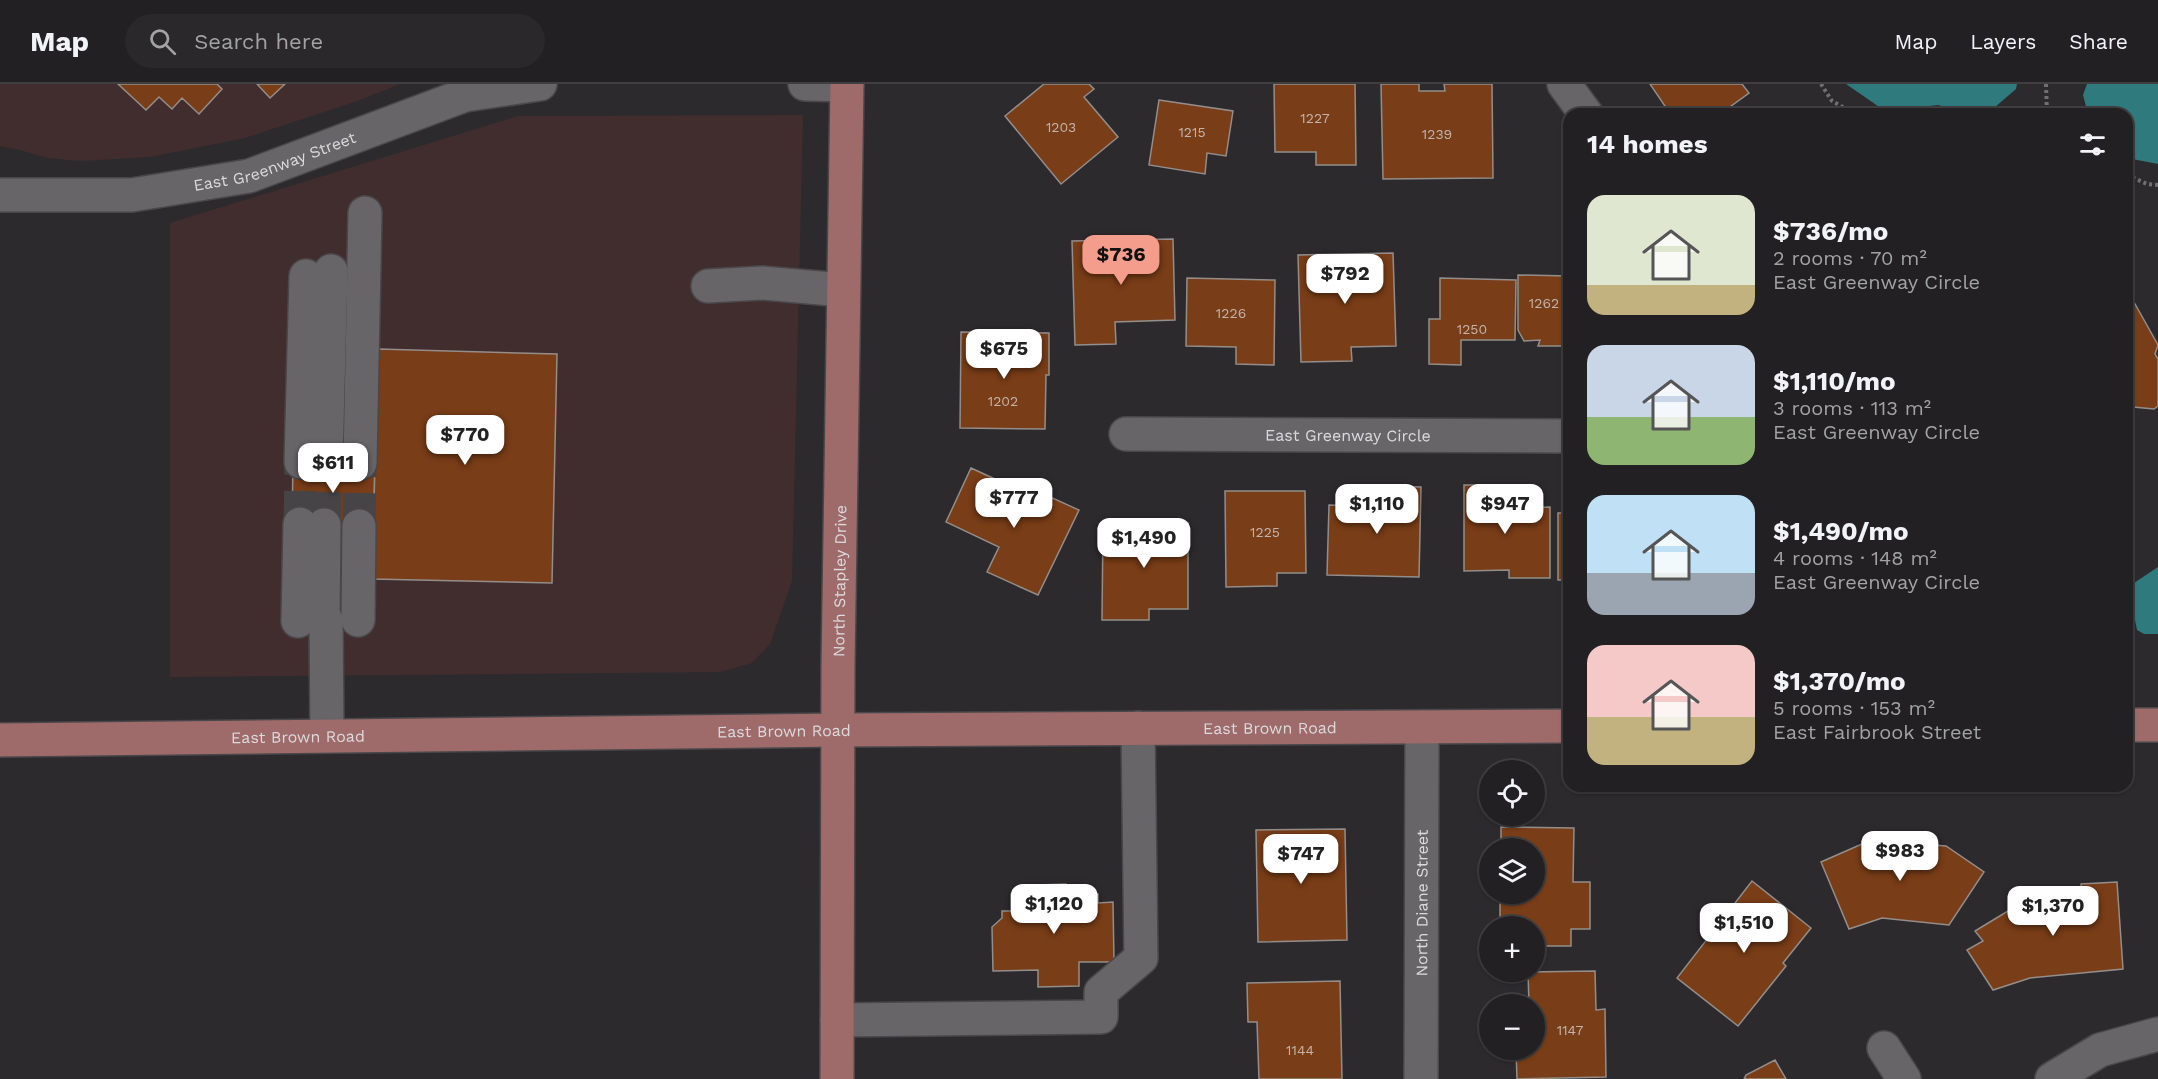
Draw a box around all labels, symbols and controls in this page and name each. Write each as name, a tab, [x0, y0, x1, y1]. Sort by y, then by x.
search box	[125, 14, 545, 68]
text: Map	[30, 25, 89, 58]
icon: search	[146, 25, 179, 58]
text: Search here	[194, 29, 323, 54]
text: Map	[1894, 29, 1937, 54]
text: Layers	[1970, 29, 2036, 54]
text: Share	[2069, 29, 2128, 54]
house number: 1227	[1300, 110, 1330, 126]
house number: 1203	[1046, 119, 1076, 135]
house number: 1215	[1178, 124, 1206, 140]
house number: 1239	[1422, 126, 1452, 142]
street label: East Greenway Street	[192, 127, 359, 194]
icon: filters	[2076, 128, 2109, 161]
text: 14 homes	[1587, 129, 1708, 159]
text: $736/mo	[1773, 216, 1888, 246]
icon: home	[1635, 219, 1707, 291]
pin: $736	[1085, 235, 1157, 286]
text: $736	[1096, 242, 1146, 266]
text: 2 rooms · 70 m²	[1773, 246, 1927, 270]
pin: $792	[1309, 254, 1381, 305]
text: $792	[1320, 261, 1370, 285]
text: East Greenway Circle	[1773, 270, 1980, 294]
house number: 1262	[1529, 295, 1559, 311]
house number: 1226	[1216, 305, 1246, 321]
house number: 1250	[1457, 321, 1487, 337]
pin: $675	[968, 329, 1040, 380]
text: $675	[980, 336, 1028, 360]
text: $1,110/mo	[1773, 366, 1896, 396]
icon: home	[1635, 369, 1707, 441]
house number: 1202	[988, 393, 1018, 409]
text: 3 rooms · 113 m²	[1773, 396, 1931, 420]
pin: $770	[429, 415, 501, 466]
text: East Greenway Circle	[1773, 420, 1980, 444]
text: $770	[440, 422, 490, 446]
street label: East Greenway Circle	[1265, 425, 1431, 445]
pin: $611	[297, 443, 369, 494]
text: $611	[312, 450, 354, 474]
pin: $777	[978, 478, 1050, 529]
pin: $1,110	[1328, 484, 1426, 535]
pin: $947	[1469, 484, 1541, 535]
text: $777	[989, 485, 1039, 509]
text: $1,110	[1349, 491, 1405, 515]
text: $947	[1480, 491, 1530, 515]
street label: North Stapley Drive	[829, 505, 850, 657]
text: $1,490/mo	[1773, 516, 1909, 546]
pin: $1,490	[1095, 518, 1193, 569]
icon: home	[1635, 519, 1707, 591]
house number: 1225	[1250, 524, 1280, 540]
text: $1,490	[1111, 525, 1177, 549]
text: 4 rooms · 148 m²	[1773, 546, 1937, 570]
text: East Greenway Circle	[1773, 570, 1980, 594]
text: $1,370/mo	[1773, 666, 1906, 696]
icon: home	[1635, 669, 1707, 741]
text: 5 rooms · 153 m²	[1773, 696, 1935, 720]
street label: East Brown Road	[1203, 718, 1337, 738]
street label: East Brown Road	[717, 720, 851, 741]
text: East Fairbrook Street	[1773, 720, 1981, 744]
street label: East Brown Road	[231, 726, 365, 747]
map controls	[1479, 760, 1545, 1060]
button: locate	[1479, 760, 1545, 826]
street label: North Diane Street	[1412, 829, 1431, 977]
pin: $983	[1864, 831, 1936, 882]
pin: $747	[1265, 834, 1337, 885]
button: layers	[1479, 838, 1545, 904]
text: $983	[1875, 838, 1925, 862]
text: $747	[1277, 841, 1325, 865]
pin: $1,120	[1005, 884, 1103, 935]
pin: $1,370	[2004, 886, 2102, 937]
text: $1,120	[1025, 891, 1083, 915]
text: $1,370	[2021, 893, 2085, 917]
pin: $1,510	[1695, 903, 1793, 954]
text: $1,510	[1714, 910, 1774, 934]
button: +	[1479, 916, 1545, 982]
button: −	[1479, 994, 1545, 1060]
house number: 1147	[1557, 1022, 1583, 1038]
house number: 1144	[1286, 1042, 1314, 1058]

